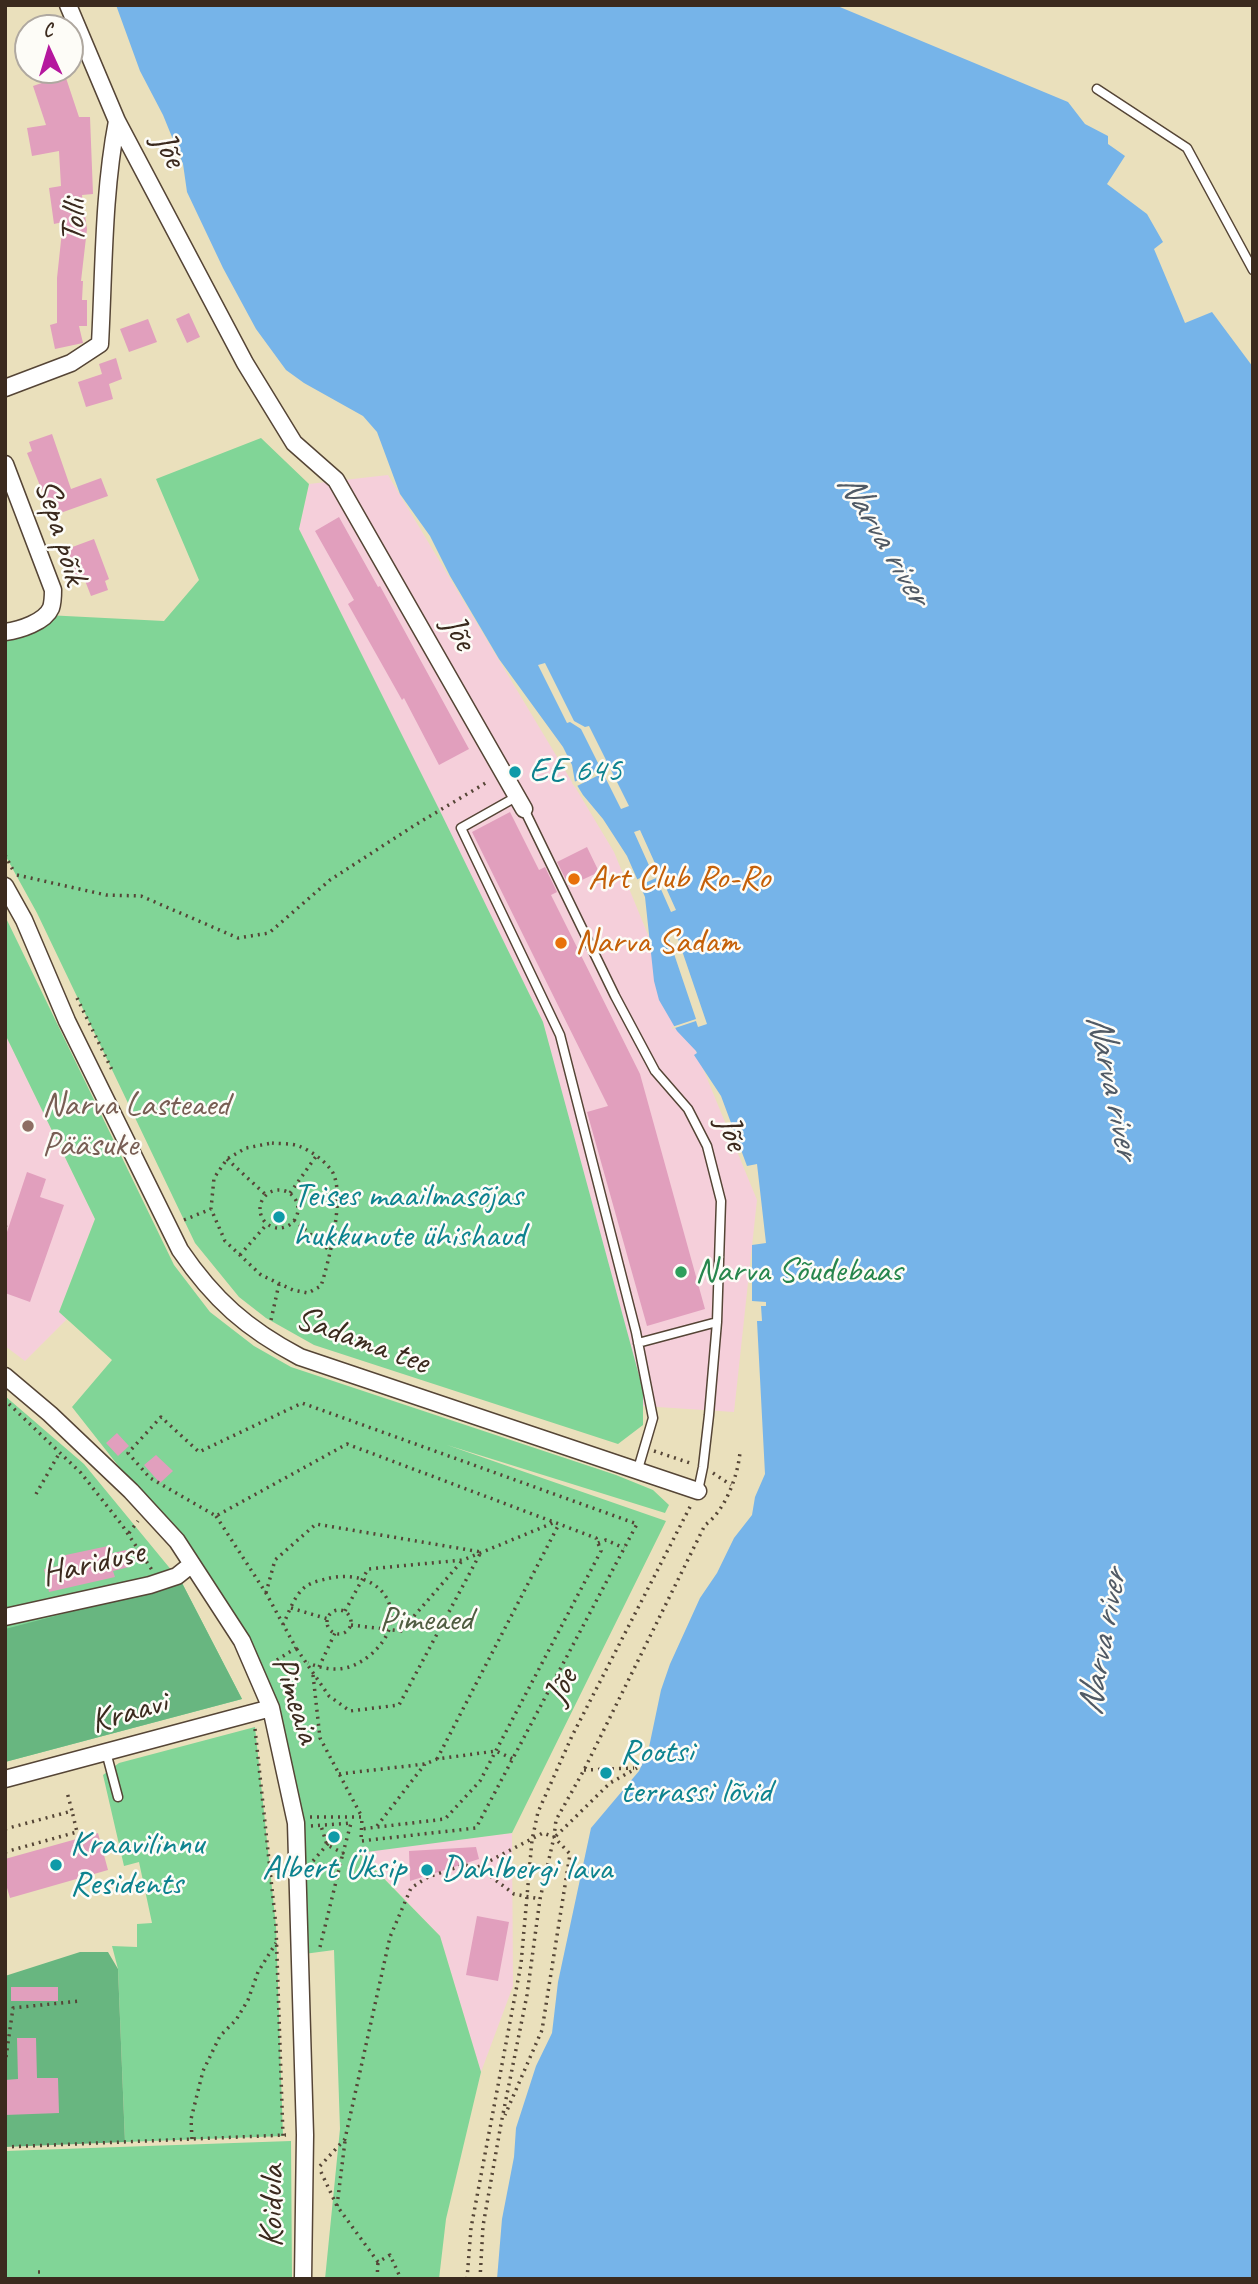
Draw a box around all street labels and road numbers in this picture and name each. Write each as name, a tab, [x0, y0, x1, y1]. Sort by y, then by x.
street label: Jõe	[141, 125, 195, 175]
street label: Tolli	[53, 198, 97, 244]
street label: Sepa põik	[24, 474, 96, 590]
street label: Jõe	[431, 608, 485, 658]
street label: Jõe	[705, 1109, 757, 1157]
street label: Sadama tee	[290, 1298, 434, 1384]
street label: Hariduse	[38, 1532, 148, 1596]
street label: Pimeaia	[261, 1651, 329, 1749]
street label: Jõe	[535, 1662, 589, 1712]
street label: Kraavi	[86, 1682, 172, 1744]
street label: Koidula	[251, 2164, 295, 2248]

